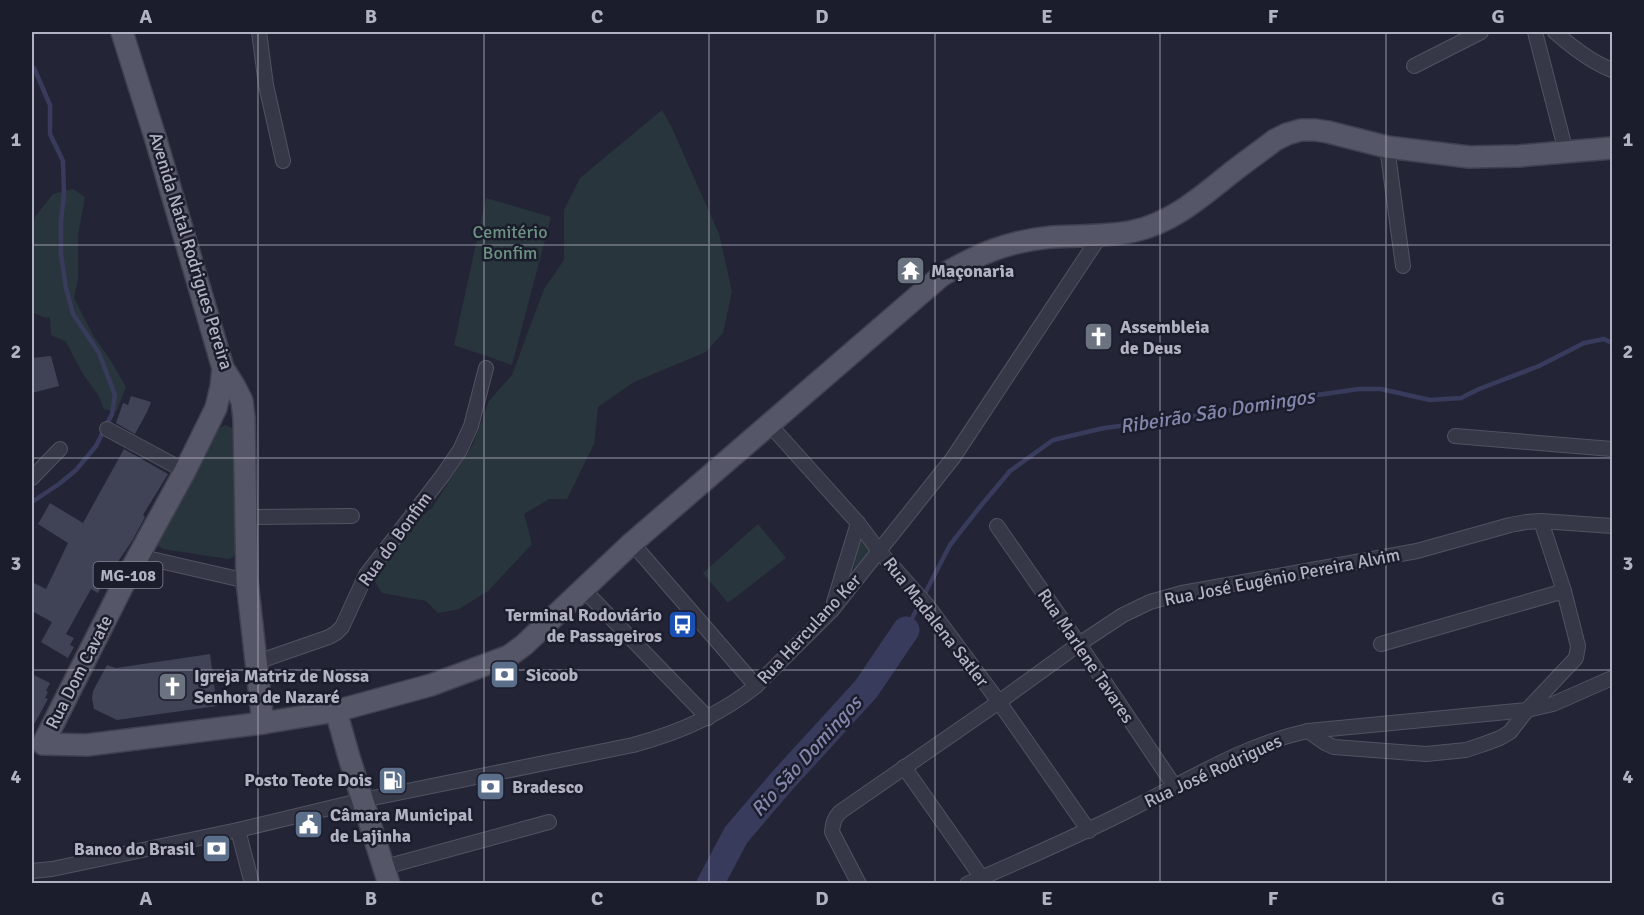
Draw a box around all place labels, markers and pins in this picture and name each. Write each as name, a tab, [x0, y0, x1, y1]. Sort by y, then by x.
temple icon: Maçonaria	[894, 255, 926, 287]
place label: Maçonaria	[931, 260, 1014, 282]
place label: Assembleia de Deus	[1120, 316, 1210, 359]
church icon: Assembleia de Deus	[1083, 321, 1115, 353]
place label: Terminal Rodoviário de Passageiros	[505, 604, 662, 647]
bus stop icon: Terminal Rodoviário de Passageiros	[667, 609, 699, 641]
bank icon: Sicoob	[489, 659, 521, 691]
place label: Sicoob	[526, 664, 579, 686]
place label: Igreja Matriz de Nossa Senhora de Nazaré	[194, 665, 369, 708]
church icon: Igreja Matriz de Nossa Senhora de Nazaré	[157, 670, 189, 702]
fuel station icon: Posto Teote Dois	[377, 764, 409, 796]
place label: Posto Teote Dois	[244, 769, 372, 791]
bank icon: Bradesco	[475, 771, 507, 803]
place label: Bradesco	[512, 776, 584, 798]
place label: Câmara Municipal de Lajinha	[330, 804, 473, 847]
public building icon: Câmara Municipal de Lajinha	[293, 809, 325, 841]
bank icon: Banco do Brasil	[200, 833, 232, 865]
place label: Banco do Brasil	[74, 838, 195, 860]

